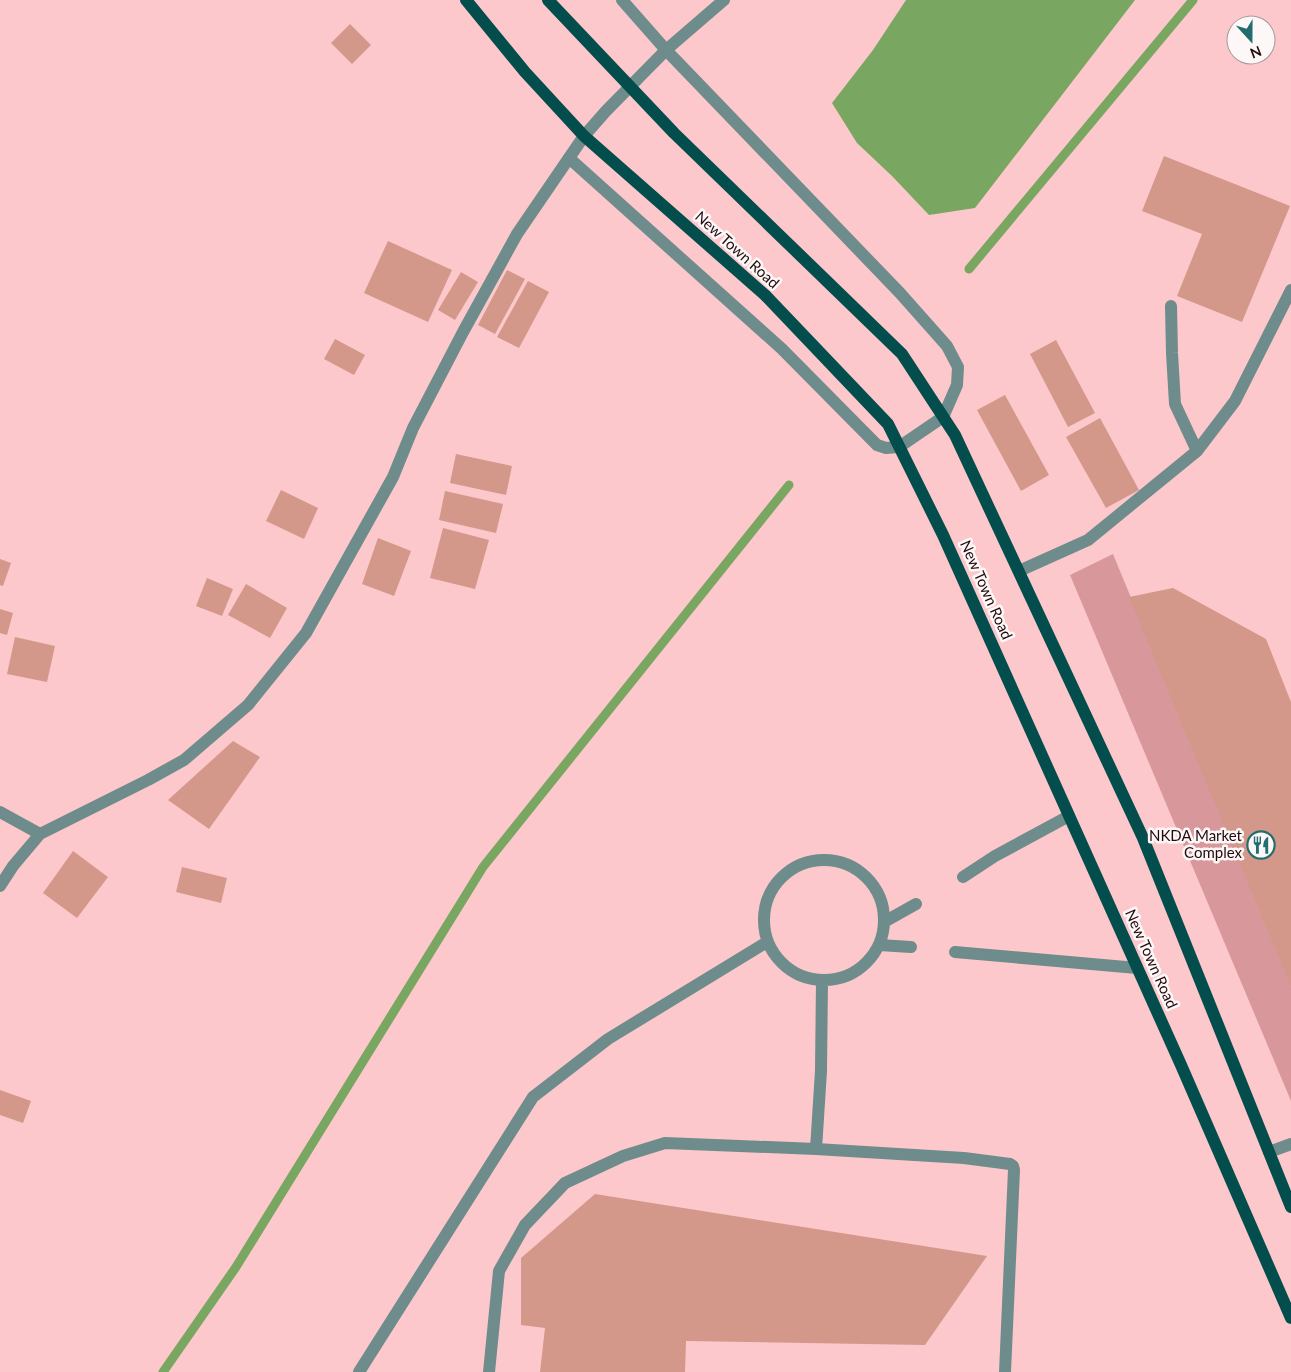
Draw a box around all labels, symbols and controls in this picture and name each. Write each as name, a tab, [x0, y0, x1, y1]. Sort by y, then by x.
north arrow	[1226, 15, 1276, 65]
text: N	[1248, 43, 1264, 62]
street label: New Town Road	[692, 207, 783, 292]
street label: New Town Road	[957, 537, 1017, 642]
place label: NKDA Market Complex	[1149, 826, 1243, 861]
restaurant icon: NKDA Market Complex	[1246, 830, 1276, 860]
street label: New Town Road	[1122, 906, 1182, 1011]

